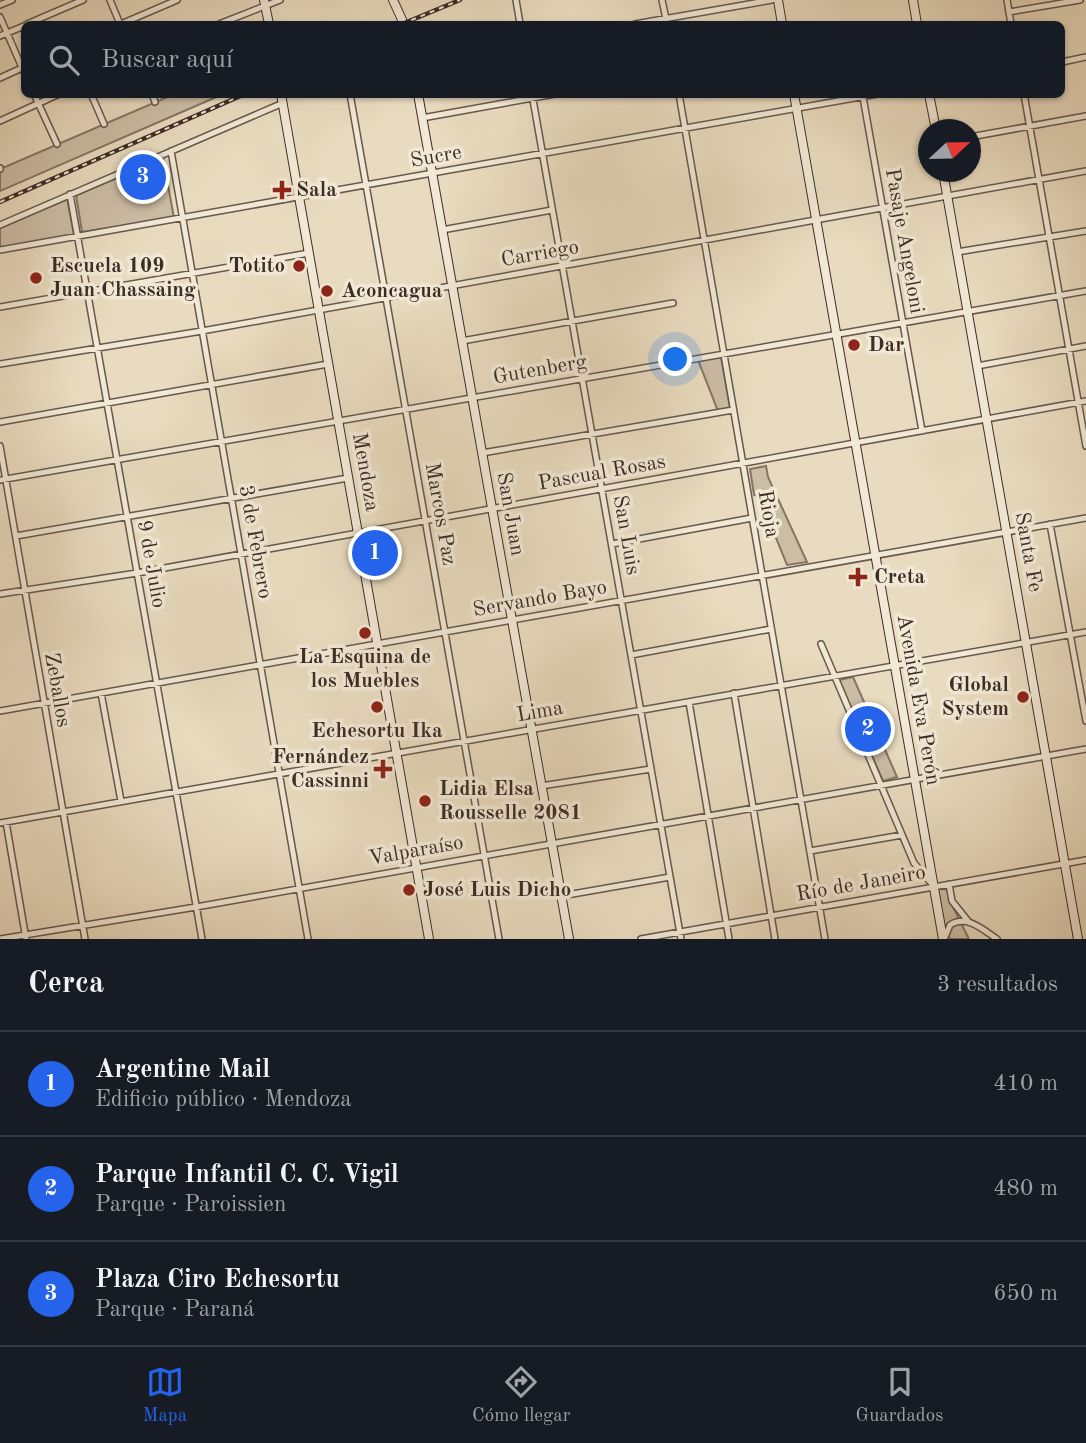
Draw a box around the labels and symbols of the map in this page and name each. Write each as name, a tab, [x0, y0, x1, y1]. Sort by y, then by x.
north arrow	[918, 119, 981, 182]
street label: Sucre	[409, 142, 463, 172]
pin: 3	[120, 151, 166, 203]
street label: Pasaje Angeloni	[881, 167, 927, 315]
place label: Sala	[296, 180, 337, 201]
marker: Sala	[274, 182, 290, 198]
street label: Carriego	[499, 237, 581, 271]
place label: Escuela 109 Juan Chassaing	[50, 256, 196, 301]
place label: Totito	[229, 256, 285, 277]
marker: Totito	[291, 258, 307, 274]
marker: Escuela 109 Juan Chassaing	[28, 270, 44, 286]
place label: Aconcagua	[341, 281, 443, 302]
marker: Aconcagua	[319, 283, 335, 299]
place label: Dar	[868, 335, 904, 356]
marker: Dar	[846, 337, 862, 353]
your location	[658, 342, 692, 376]
street label: Gutenberg	[491, 351, 589, 389]
street label: Mendoza	[348, 431, 382, 513]
street label: Pascual Rosas	[537, 451, 667, 495]
street label: Marcos Paz	[421, 461, 459, 567]
street label: San Juan	[492, 470, 528, 558]
street label: 3 de Febrero	[235, 484, 275, 600]
street label: Rioja	[753, 488, 783, 540]
street label: San Luis	[609, 493, 643, 577]
street label: Santa Fe	[1011, 510, 1045, 594]
street label: 9 de Julio	[133, 518, 169, 610]
pin: 1	[352, 527, 398, 579]
marker: Creta	[848, 567, 868, 587]
place label: Creta	[874, 567, 926, 588]
street label: Servando Bayo	[471, 577, 609, 621]
street label: Avenida Eva Perón	[893, 613, 943, 787]
marker: La Esquina de los Muebles	[357, 625, 373, 641]
place label: La Esquina de los Muebles	[299, 647, 431, 692]
street label: Zeballos	[40, 651, 74, 729]
place label: Global System	[942, 675, 1009, 720]
marker: Global System	[1015, 689, 1031, 705]
street label: Lima	[515, 698, 565, 726]
marker: Echesortu Ika	[369, 699, 385, 715]
pin: 2	[845, 703, 891, 755]
place label: Echesortu Ika	[311, 721, 443, 742]
place label: Fernández Cassinni	[272, 747, 369, 792]
marker: Fernández Cassinni	[375, 761, 391, 777]
place label: Lidia Elsa Rousselle 2081	[439, 779, 582, 824]
marker: Lidia Elsa Rousselle 2081	[417, 793, 433, 809]
street label: Valparaíso	[367, 832, 465, 870]
street label: Río de Janeiro	[795, 862, 927, 906]
place label: José Luis Dicho	[423, 880, 571, 901]
marker: José Luis Dicho	[401, 882, 417, 898]

